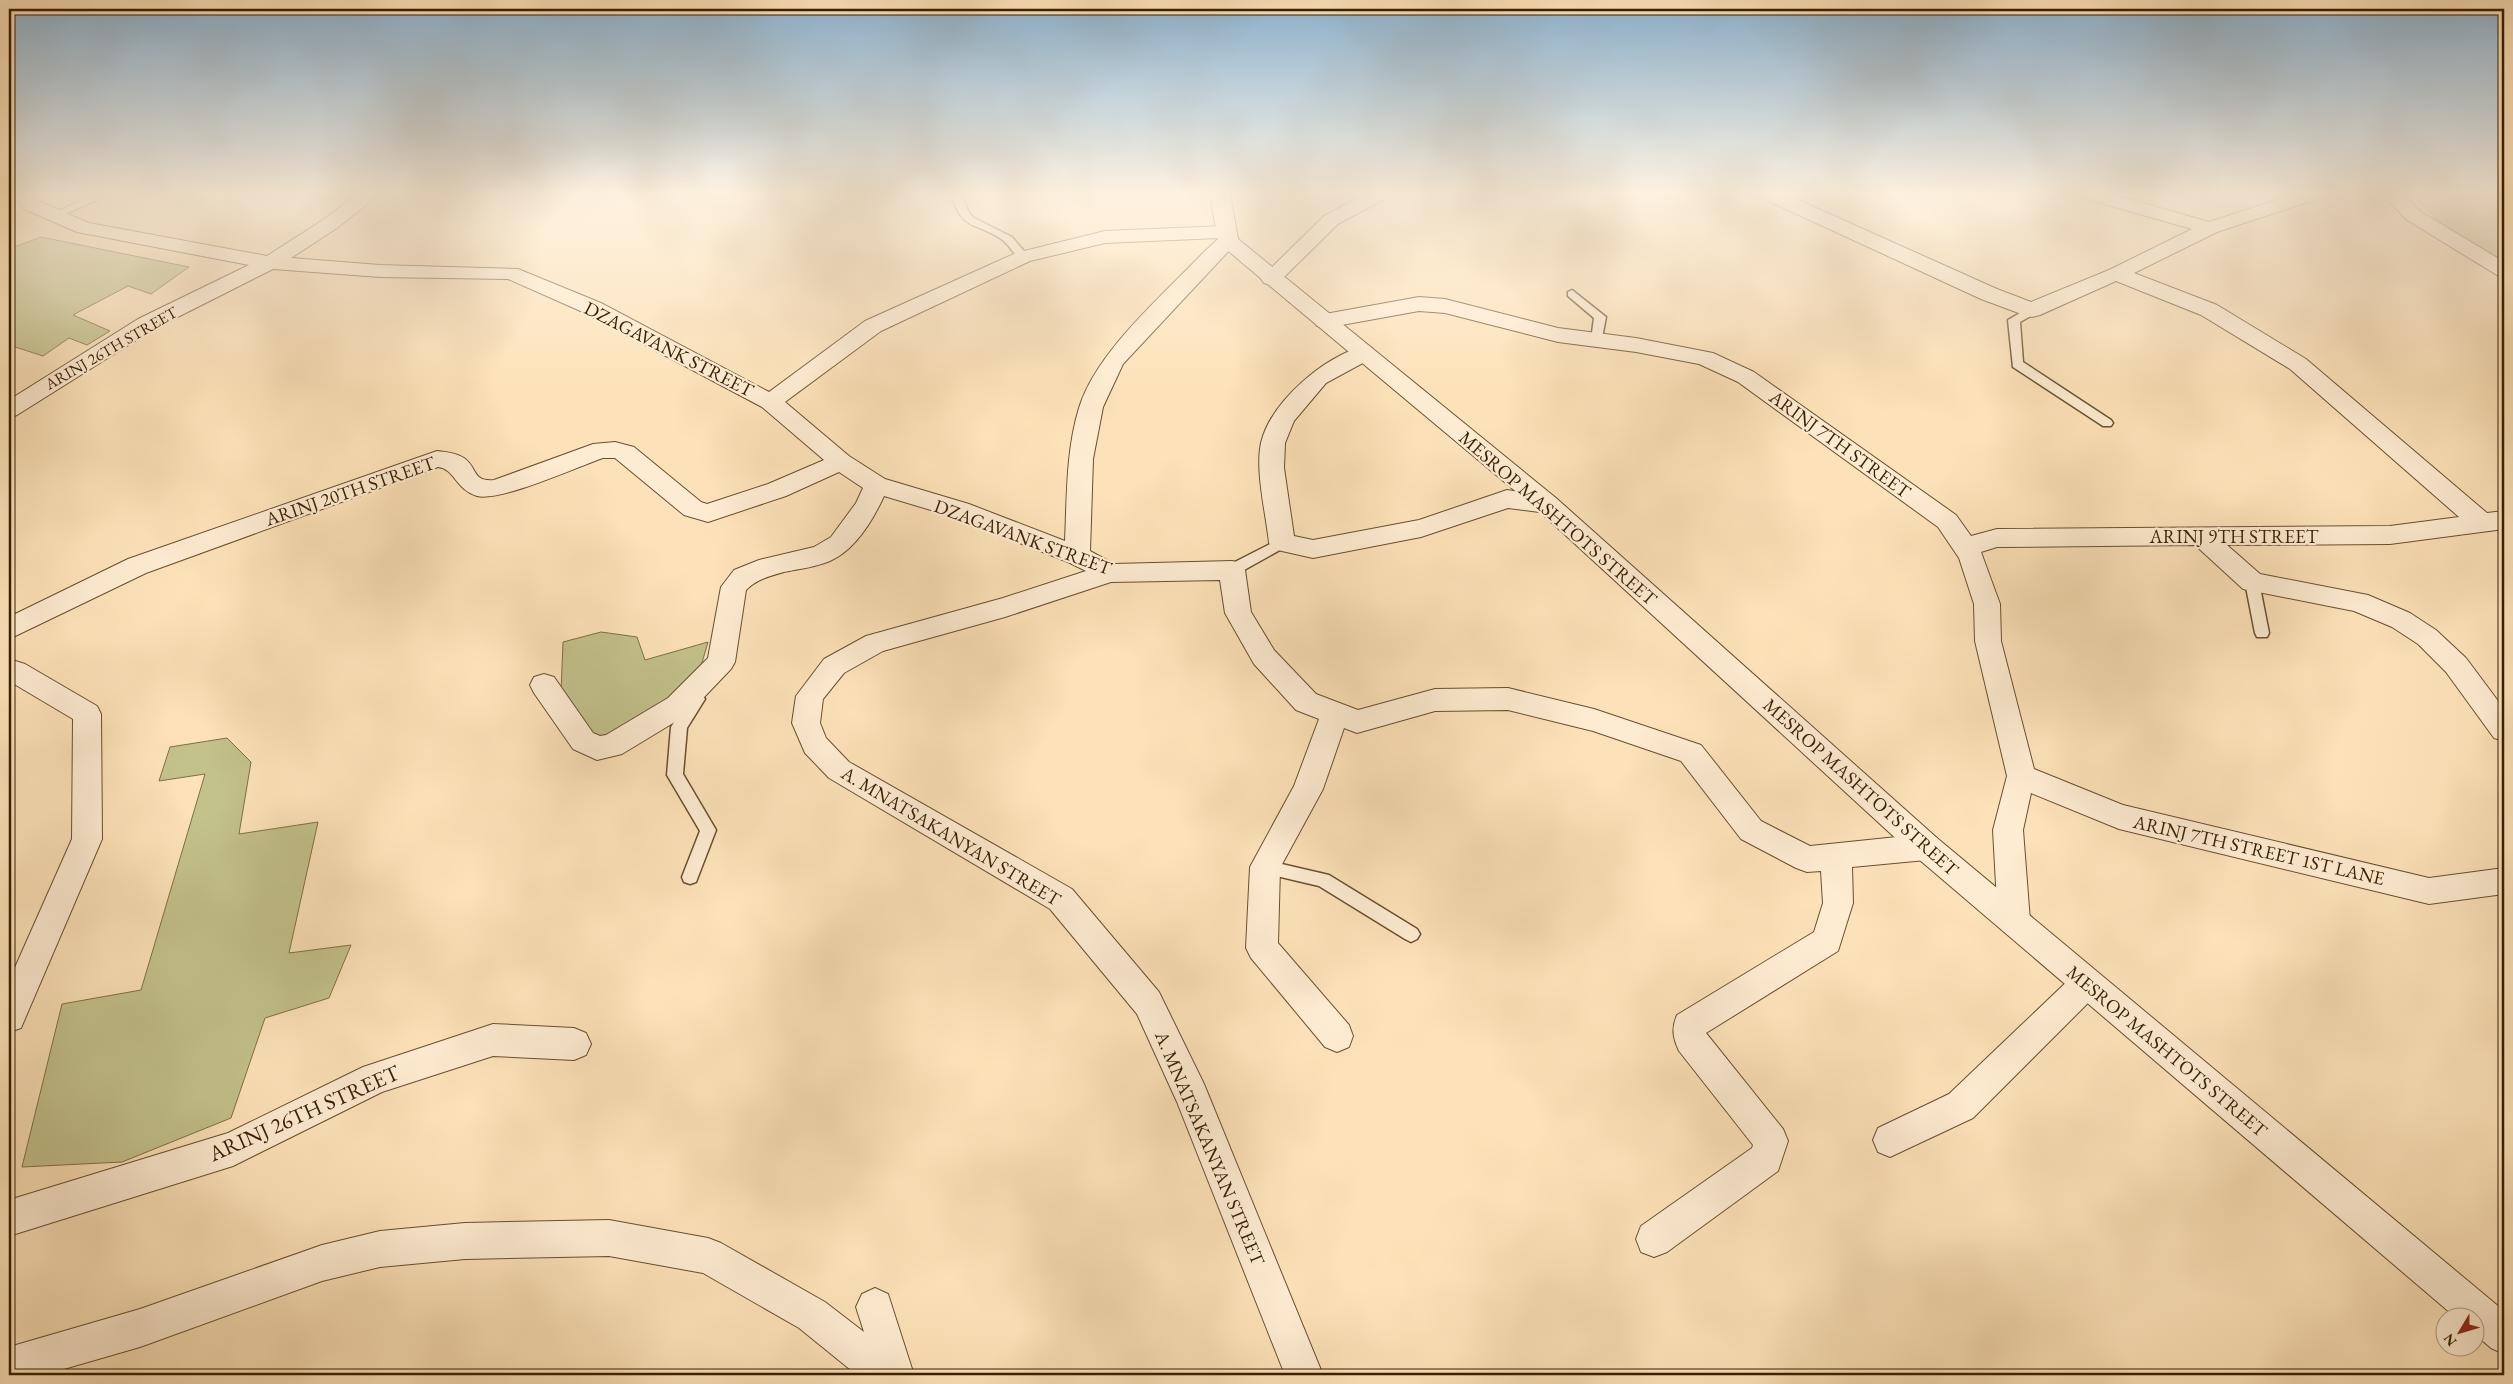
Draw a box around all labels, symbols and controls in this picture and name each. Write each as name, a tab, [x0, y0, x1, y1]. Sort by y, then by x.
street label: DZAGAVANK STREET	[580, 295, 758, 403]
street label: ARINJ 26TH STREET	[40, 301, 181, 395]
street label: ARINJ 7TH STREET	[1764, 384, 1916, 504]
street label: MESROP MASHTOTS STREET	[1454, 425, 1662, 611]
street label: ARINJ 20TH STREET	[261, 450, 438, 532]
street label: DZAGAVANK STREET	[931, 493, 1115, 581]
street label: ARINJ 9TH STREET	[2149, 524, 2319, 549]
street label: MESROP MASHTOTS STREET	[1758, 693, 1964, 882]
street label: A. MNATSAKANYAN STREET	[836, 760, 1066, 912]
street label: ARINJ 7TH STREET 1ST LANE	[2130, 809, 2387, 891]
street label: MESROP MASHTOTS STREET	[2061, 960, 2273, 1143]
street label: A. MNATSAKANYAN STREET	[1149, 1026, 1271, 1269]
street label: ARINJ 26TH STREET	[203, 1058, 404, 1169]
north arrow	[2436, 1306, 2486, 1356]
text: N	[2439, 1329, 2460, 1350]

